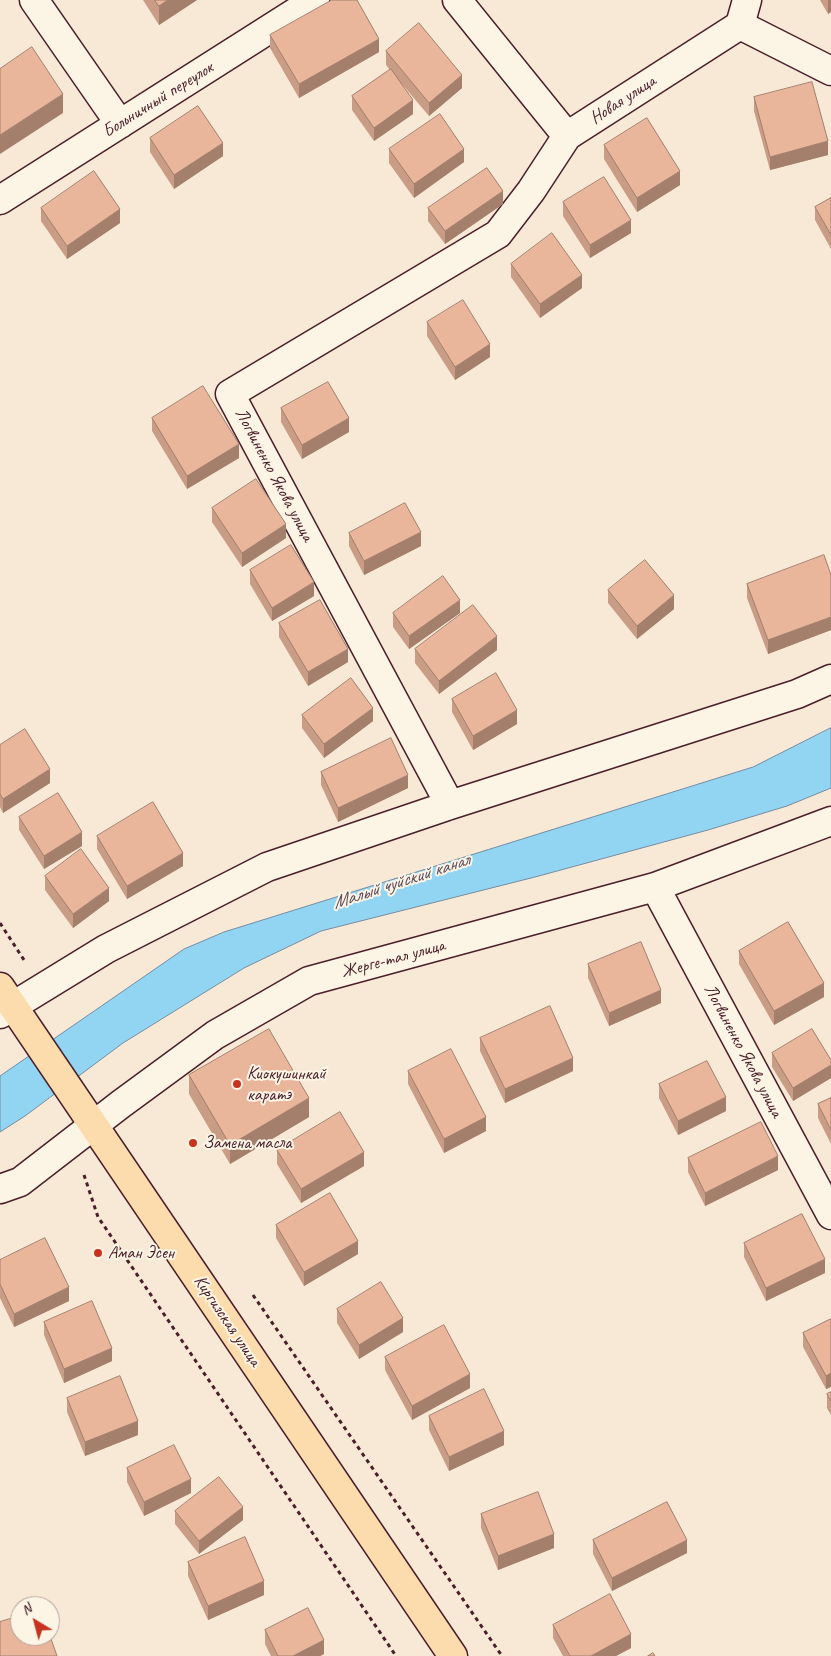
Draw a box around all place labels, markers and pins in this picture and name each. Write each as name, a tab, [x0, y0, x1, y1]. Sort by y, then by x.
place label: Киокушинкай каратэ	[247, 1063, 326, 1106]
marker: Киокушинкай каратэ	[231, 1078, 243, 1090]
place label: Замена масла	[203, 1132, 291, 1154]
marker: Замена масла	[187, 1137, 199, 1149]
place label: Аман Эсен	[108, 1242, 174, 1264]
marker: Аман Эсен	[92, 1247, 104, 1259]

